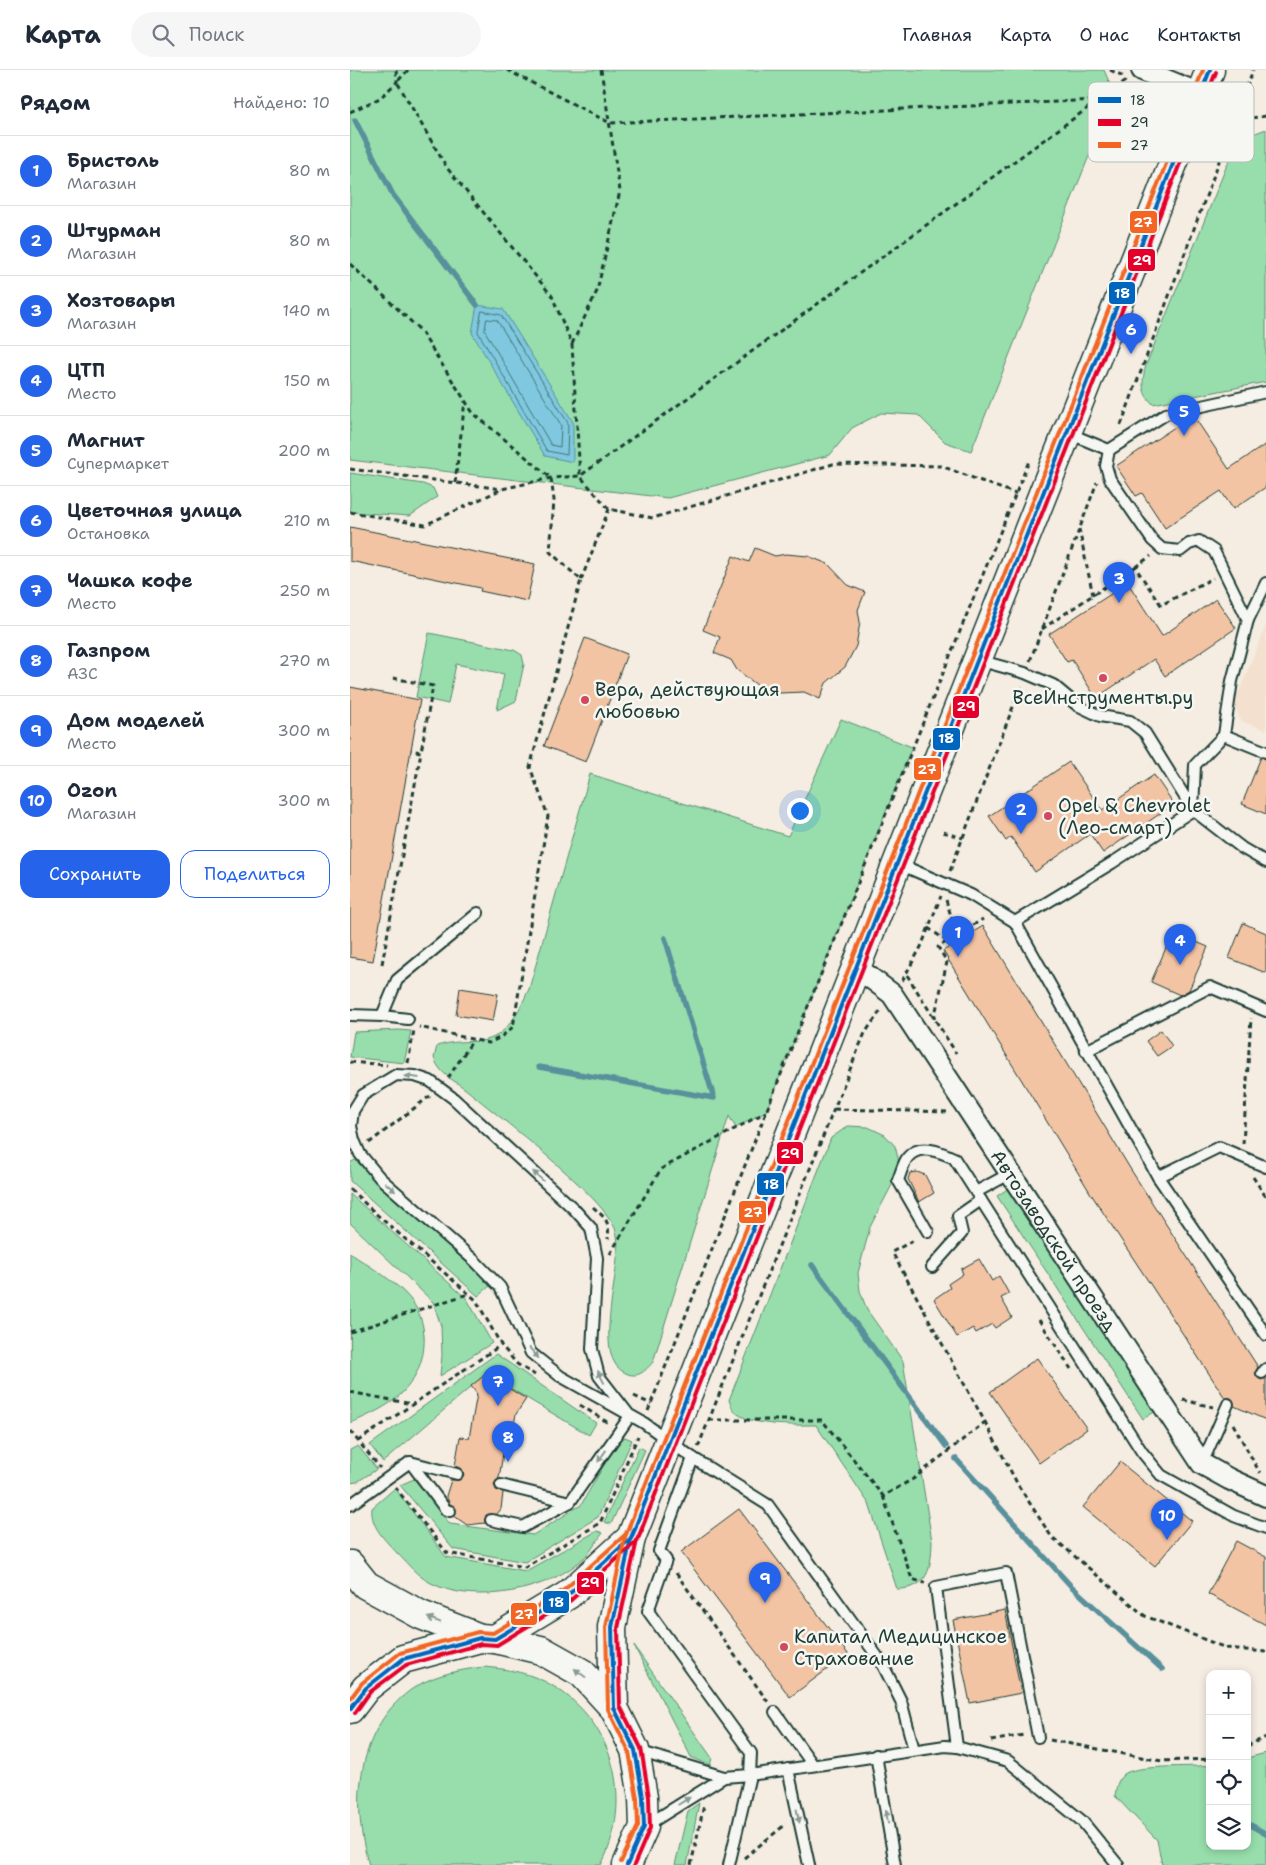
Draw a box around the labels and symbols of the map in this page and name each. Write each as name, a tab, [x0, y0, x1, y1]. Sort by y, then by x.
legend	[1088, 82, 1254, 162]
text: 18	[1130, 91, 1145, 109]
text: 29	[1130, 113, 1149, 131]
text: 27	[1130, 136, 1149, 154]
line badge: 27	[1129, 210, 1158, 234]
text: 27	[1134, 213, 1153, 231]
line badge: 29	[1127, 248, 1156, 272]
text: 29	[1132, 251, 1152, 269]
line badge: 18	[1108, 281, 1136, 305]
text: 18	[1114, 284, 1130, 302]
pin: 6	[1115, 313, 1147, 354]
pin: 5	[1168, 395, 1200, 436]
pin: 3	[1103, 562, 1135, 603]
marker: ВсеИнструменты.ру	[1097, 672, 1109, 684]
place label: Вера, действующая любовью	[595, 677, 780, 724]
place label: ВсеИнструменты.ру	[1013, 685, 1193, 710]
marker: Вера, действующая любовью	[579, 694, 591, 706]
line badge: 29	[952, 695, 980, 719]
text: 29	[956, 697, 976, 715]
line badge: 18	[932, 727, 961, 751]
text: 18	[938, 729, 954, 747]
line badge: 27	[913, 757, 942, 781]
text: 27	[918, 760, 937, 778]
pin: 2	[1005, 793, 1037, 834]
place label: Opel & Chevrolet (Лео-смарт)	[1058, 793, 1211, 840]
your location	[787, 798, 813, 824]
marker: Opel & Chevrolet (Лео-смарт)	[1042, 810, 1054, 822]
pin: 1	[942, 916, 974, 957]
pin: 4	[1164, 924, 1196, 965]
one-way arrow	[404, 1073, 420, 1081]
line badge: 29	[776, 1141, 804, 1165]
text: 29	[780, 1144, 800, 1162]
street label: Автозаводской проезд	[985, 1145, 1123, 1336]
one-way arrow	[532, 1170, 544, 1182]
line badge: 18	[756, 1172, 785, 1196]
text: 18	[763, 1175, 779, 1193]
one-way arrow	[383, 1181, 396, 1192]
line badge: 27	[738, 1200, 767, 1224]
text: 27	[744, 1203, 763, 1221]
one-way arrow	[528, 1347, 539, 1360]
pin: 7	[482, 1365, 514, 1406]
one-way arrow	[597, 1369, 605, 1384]
pin: 8	[492, 1421, 524, 1462]
one-way arrow	[597, 1449, 607, 1463]
pin: 10	[1151, 1499, 1183, 1540]
pin: 9	[749, 1562, 781, 1603]
line badge: 29	[576, 1571, 605, 1595]
text: 29	[580, 1573, 600, 1591]
line badge: 18	[542, 1590, 570, 1614]
text: 18	[548, 1593, 564, 1611]
line badge: 27	[510, 1602, 538, 1626]
text: 27	[515, 1605, 534, 1623]
one-way arrow	[427, 1616, 441, 1624]
place label: Капитал Медицинское Страхование	[794, 1624, 1007, 1671]
marker: Капитал Медицинское Страхование	[778, 1641, 790, 1653]
one-way arrow	[574, 1668, 587, 1679]
one-way arrow	[677, 1797, 690, 1806]
one-way arrow	[794, 1809, 802, 1824]
one-way arrow	[882, 1809, 890, 1825]

